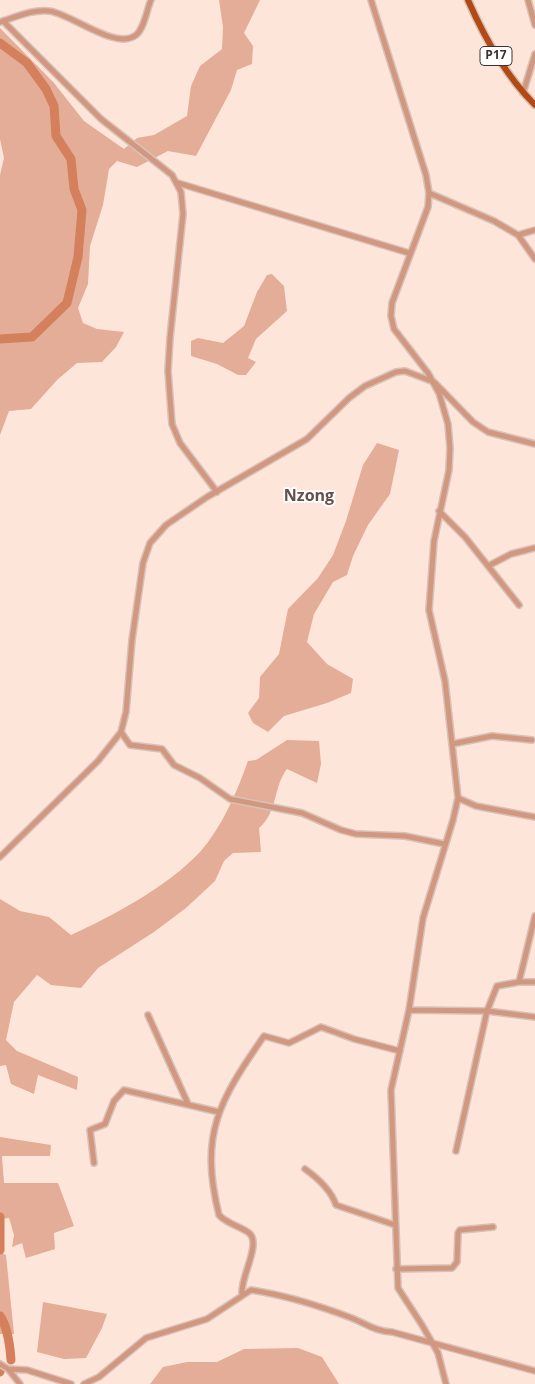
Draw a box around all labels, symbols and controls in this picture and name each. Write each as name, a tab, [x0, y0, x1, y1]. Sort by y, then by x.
road number: P17	[480, 46, 512, 66]
district label: Nzong	[284, 486, 334, 506]

